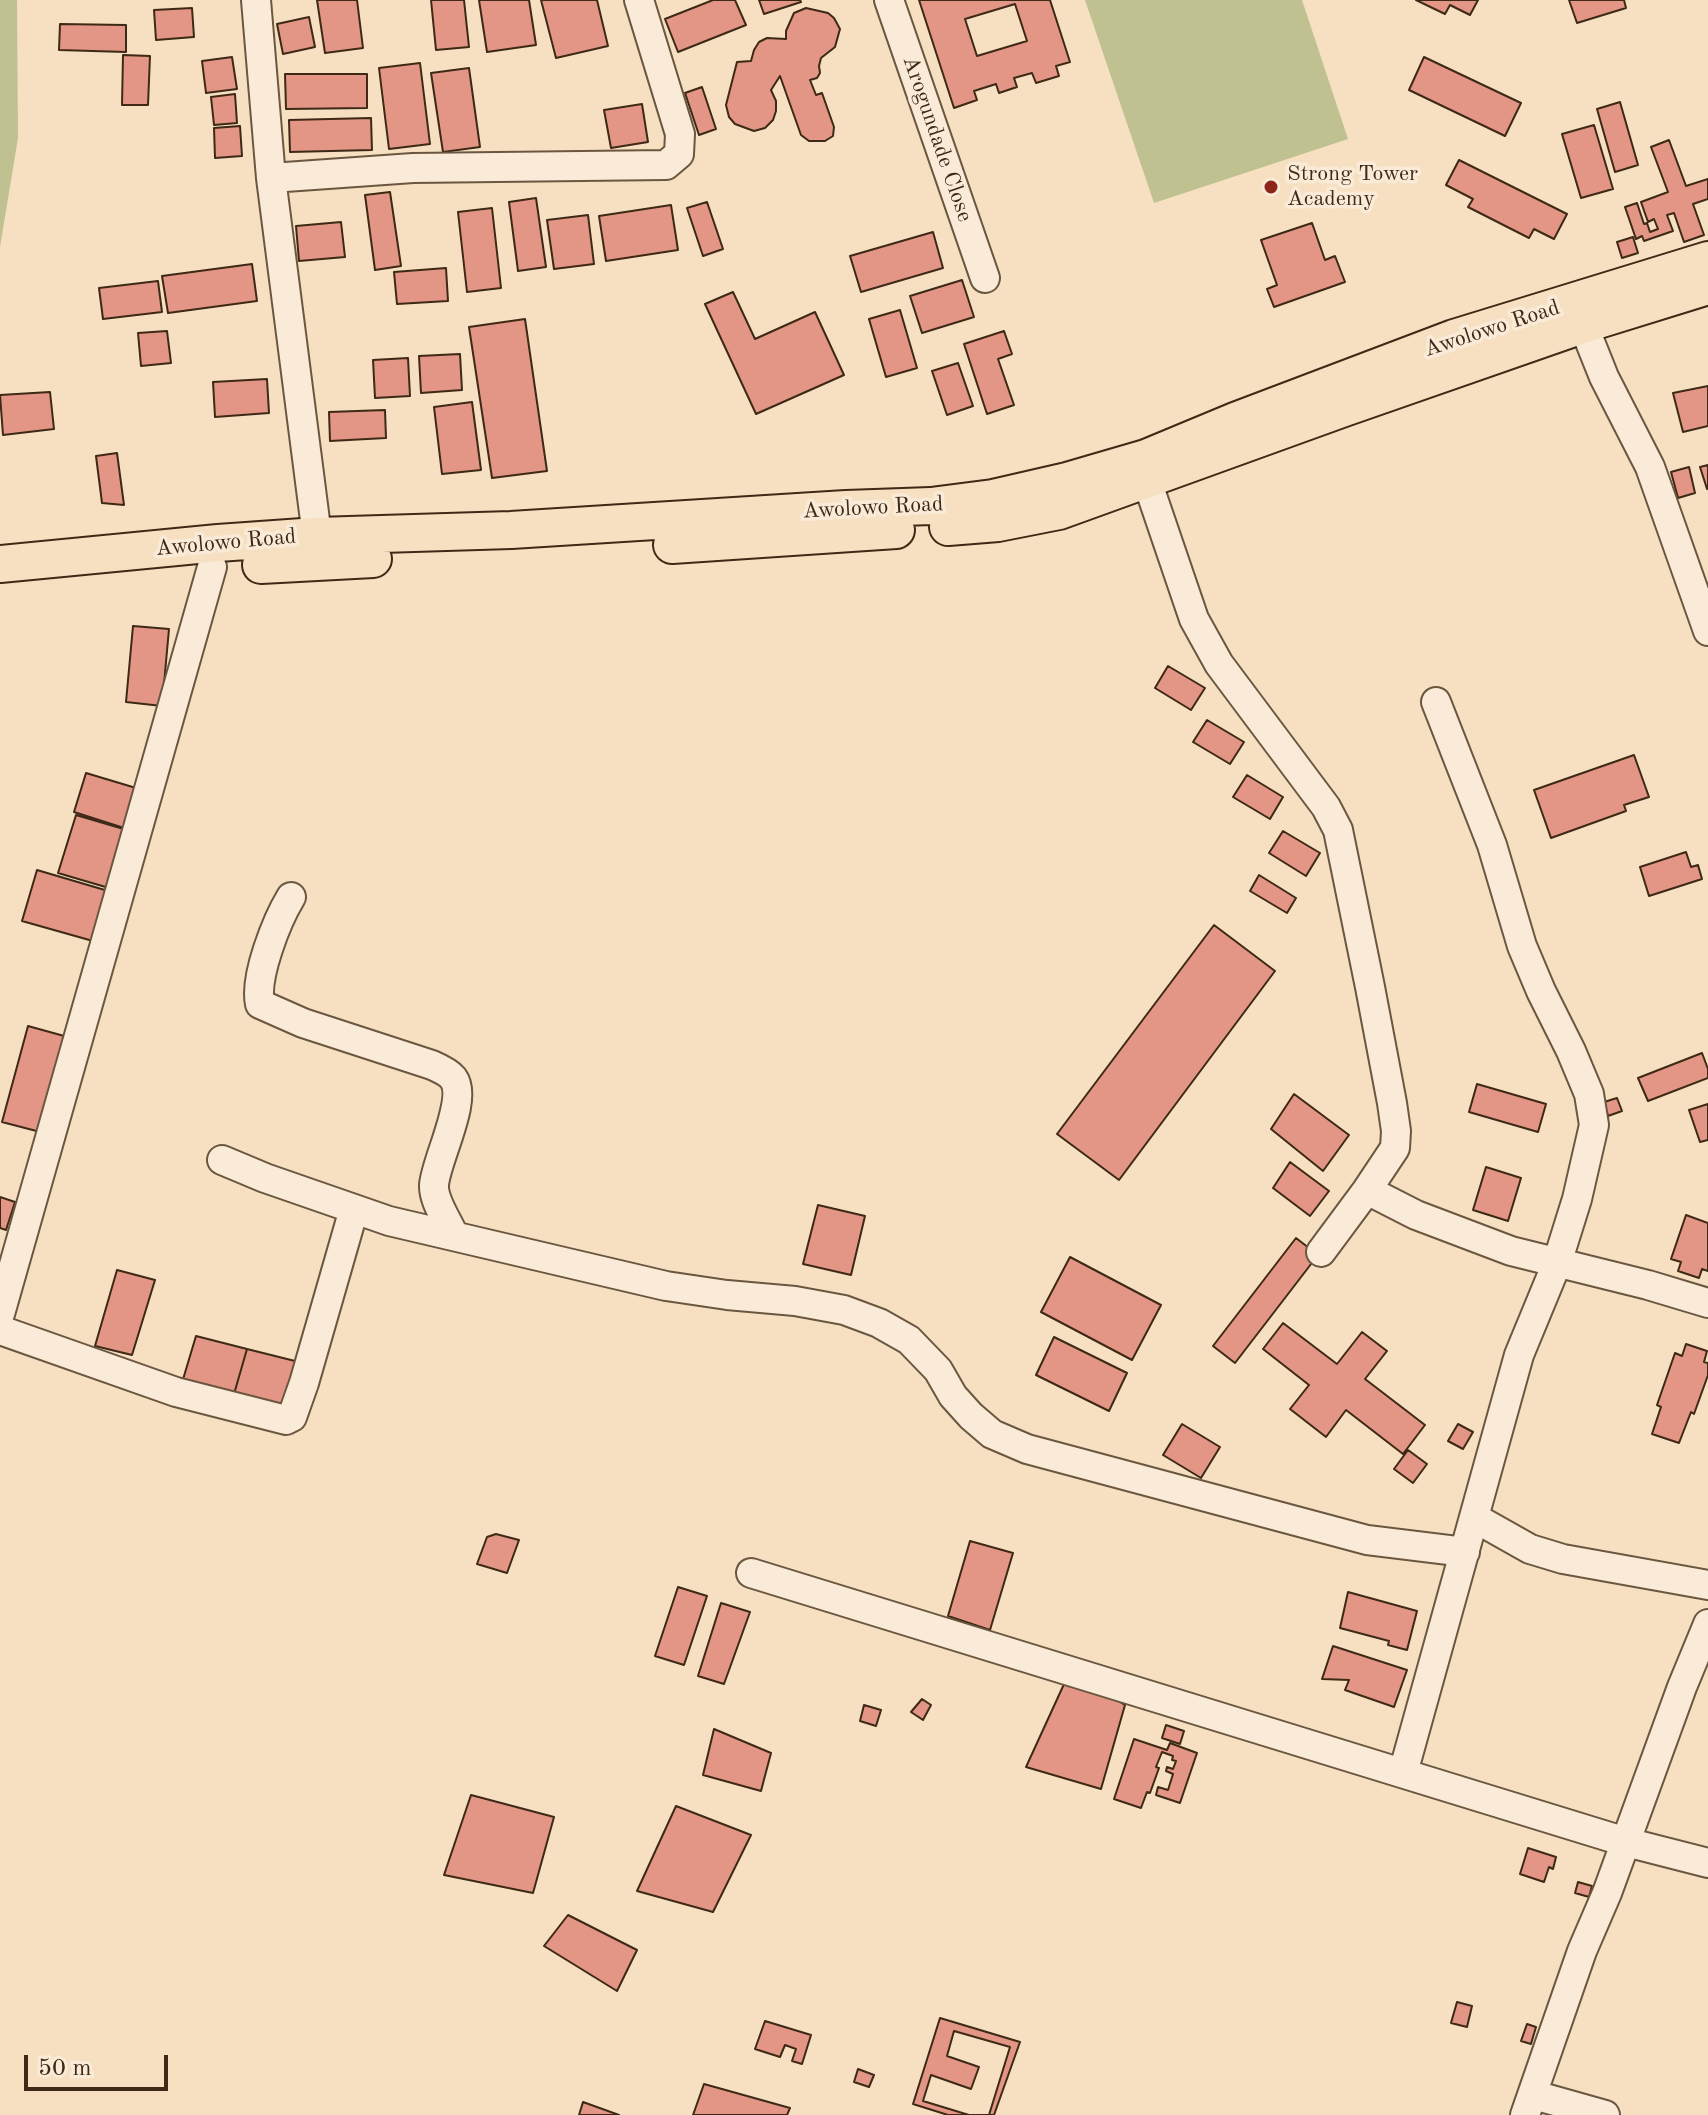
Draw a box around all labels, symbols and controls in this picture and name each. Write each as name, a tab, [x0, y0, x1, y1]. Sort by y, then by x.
street label: Arogundade Close	[896, 53, 978, 225]
place label: Strong Tower Academy	[1287, 161, 1418, 212]
marker: Strong Tower Academy	[1262, 178, 1280, 196]
street label: Awolowo Road	[1421, 295, 1563, 363]
street label: Awolowo Road	[802, 491, 944, 525]
street label: Awolowo Road	[155, 524, 297, 562]
scale bar	[28, 2039, 172, 2089]
text: 50 m	[38, 2057, 92, 2081]

